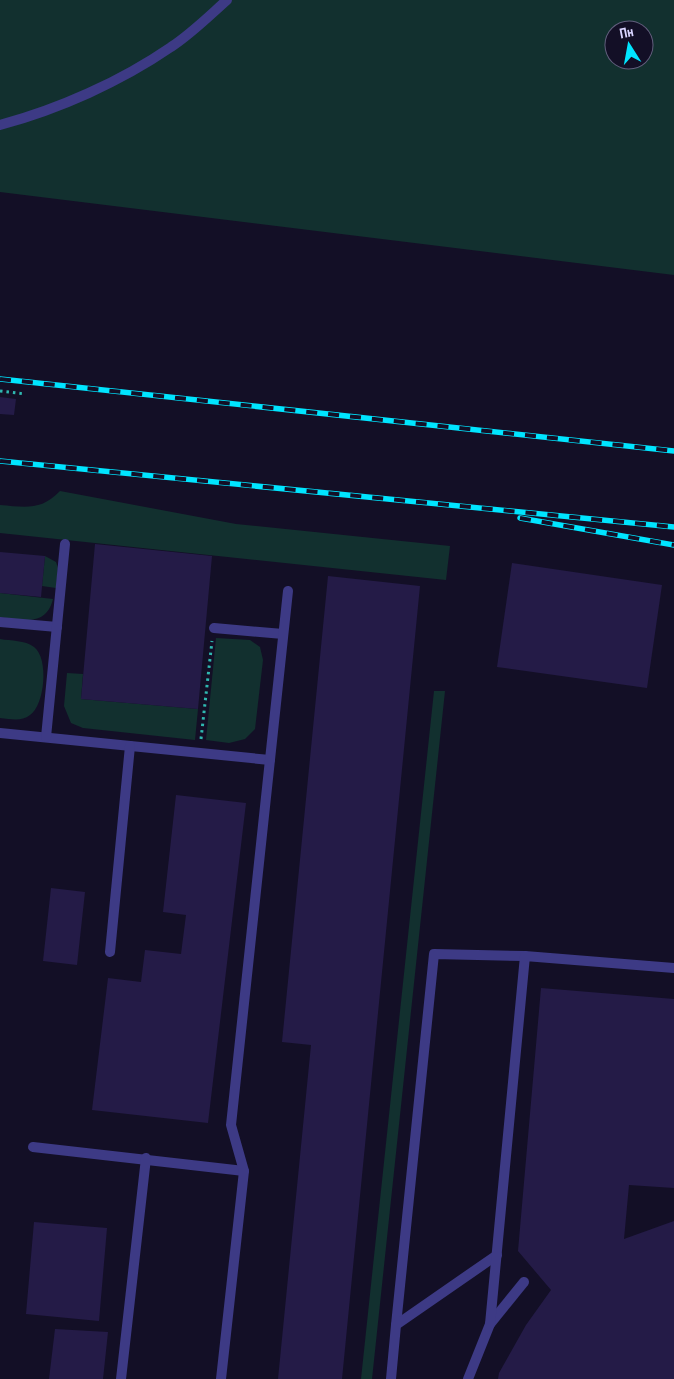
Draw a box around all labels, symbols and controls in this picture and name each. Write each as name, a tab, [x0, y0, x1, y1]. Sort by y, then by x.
north arrow	[604, 20, 654, 70]
text: Пн	[618, 22, 635, 42]

